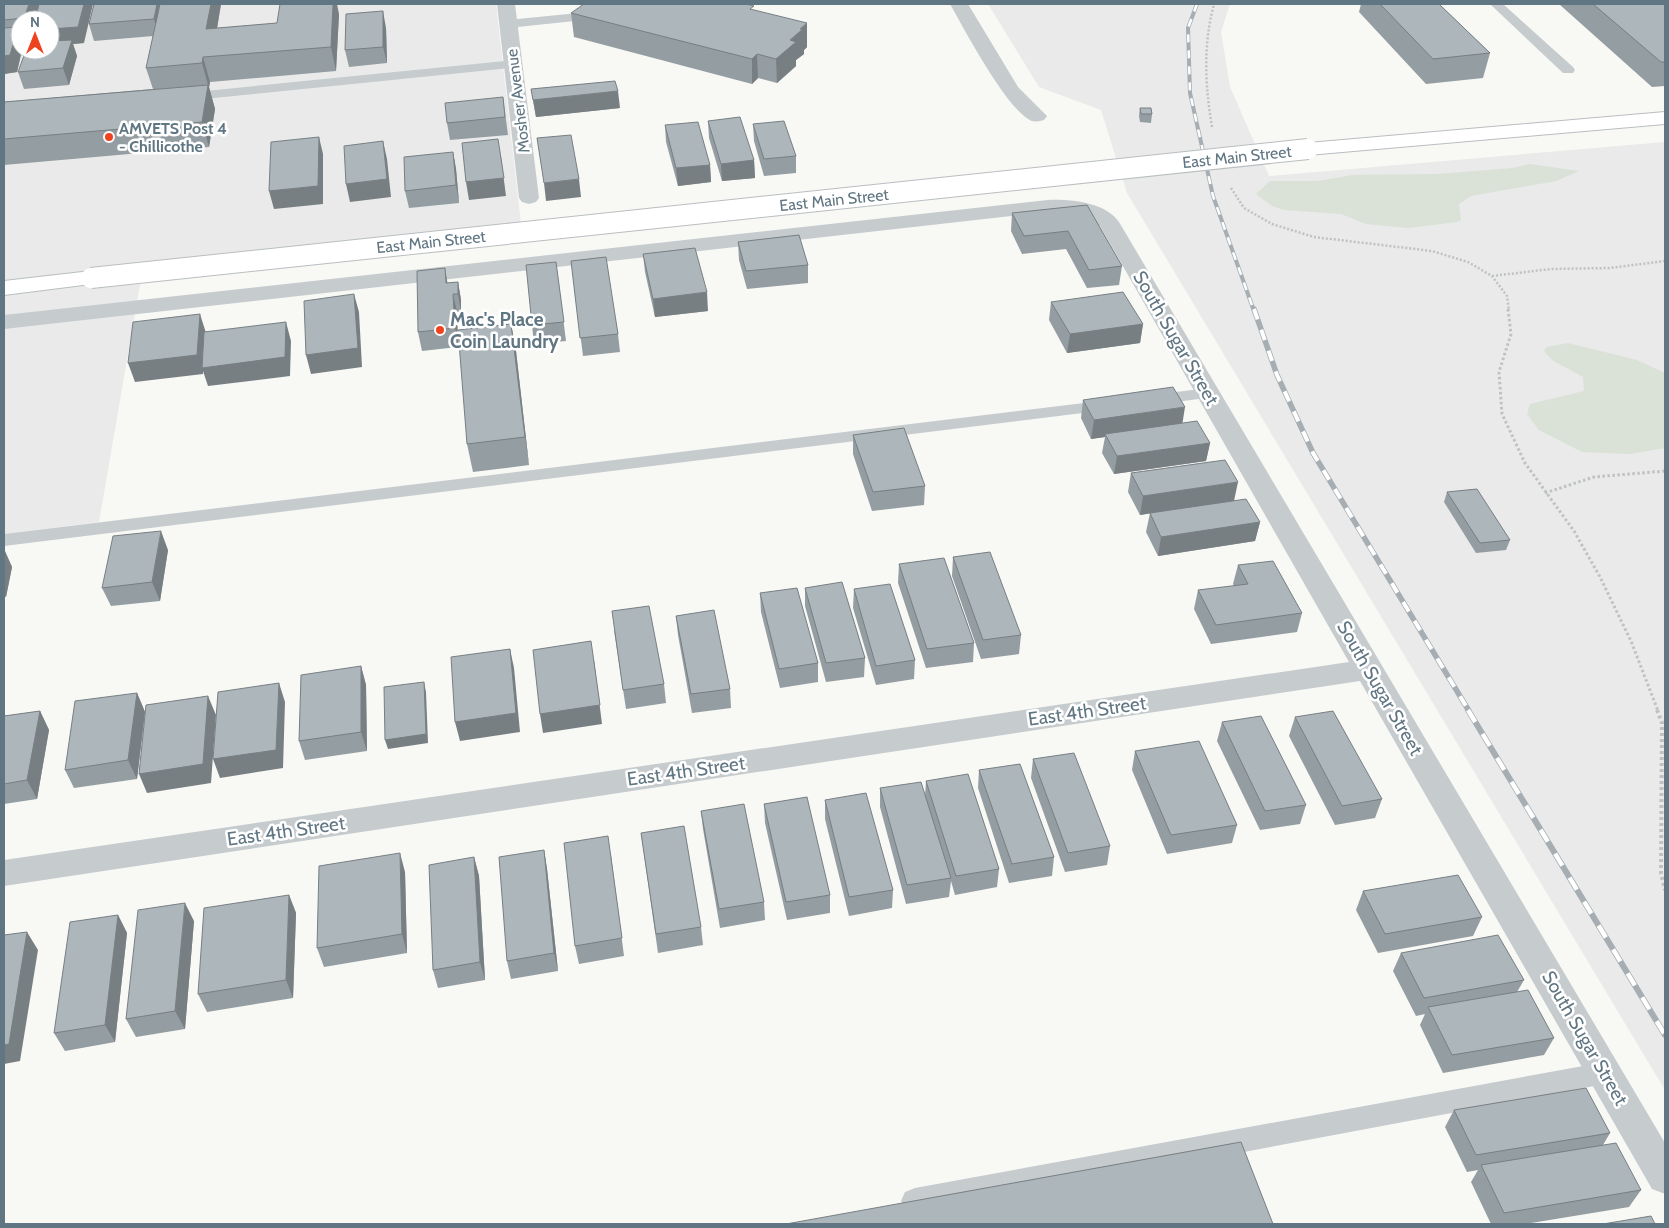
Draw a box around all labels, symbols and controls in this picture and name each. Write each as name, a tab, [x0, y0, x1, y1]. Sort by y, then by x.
north arrow	[10, 10, 60, 60]
text: N	[30, 13, 40, 31]
street label: Mosher Avenue	[502, 48, 534, 154]
place label: AMVETS Post 4 - Chillicothe	[119, 119, 227, 156]
marker: AMVETS Post 4 - Chillicothe	[103, 131, 115, 143]
street label: East Main Street	[1181, 142, 1293, 172]
street label: East Main Street	[778, 185, 890, 215]
street label: East Main Street	[375, 227, 487, 257]
street label: South Sugar Street	[1128, 267, 1224, 410]
place label: Mac's Place Coin Laundry	[450, 308, 560, 353]
marker: Mac's Place Coin Laundry	[434, 324, 446, 336]
street label: South Sugar Street	[1332, 617, 1428, 760]
street label: East 4th Street	[1026, 691, 1148, 731]
street label: East 4th Street	[625, 751, 747, 791]
street label: East 4th Street	[225, 811, 347, 851]
street label: South Sugar Street	[1537, 967, 1633, 1110]

